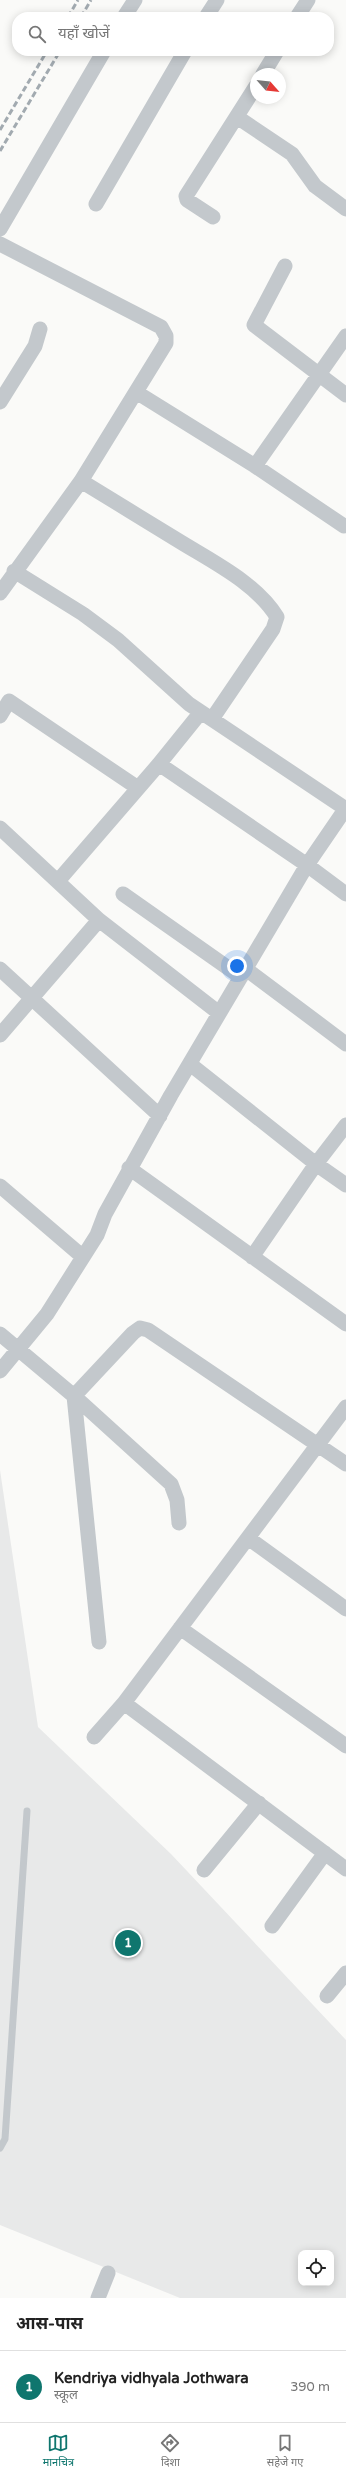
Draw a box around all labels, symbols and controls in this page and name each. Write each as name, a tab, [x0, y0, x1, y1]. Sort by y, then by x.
search box	[12, 12, 334, 56]
icon: search	[26, 23, 48, 45]
text: यहाँ खोजें	[58, 24, 110, 42]
north arrow	[250, 68, 286, 104]
your location	[227, 956, 247, 976]
pin: 1	[115, 1928, 141, 1958]
map controls	[298, 2250, 334, 2286]
button: locate	[298, 2250, 334, 2286]
text: आस-पास	[16, 2313, 83, 2334]
text: Kendriya vidhyala Jothwara	[54, 2369, 249, 2387]
text: 1	[25, 2379, 33, 2395]
text: 390 m	[290, 2379, 330, 2395]
text: स्कूल	[54, 2387, 78, 2403]
tab: मानचित्र	[43, 2432, 74, 2470]
tab: दिशा	[159, 2432, 181, 2470]
tab: सहेजे गए	[267, 2432, 303, 2470]

